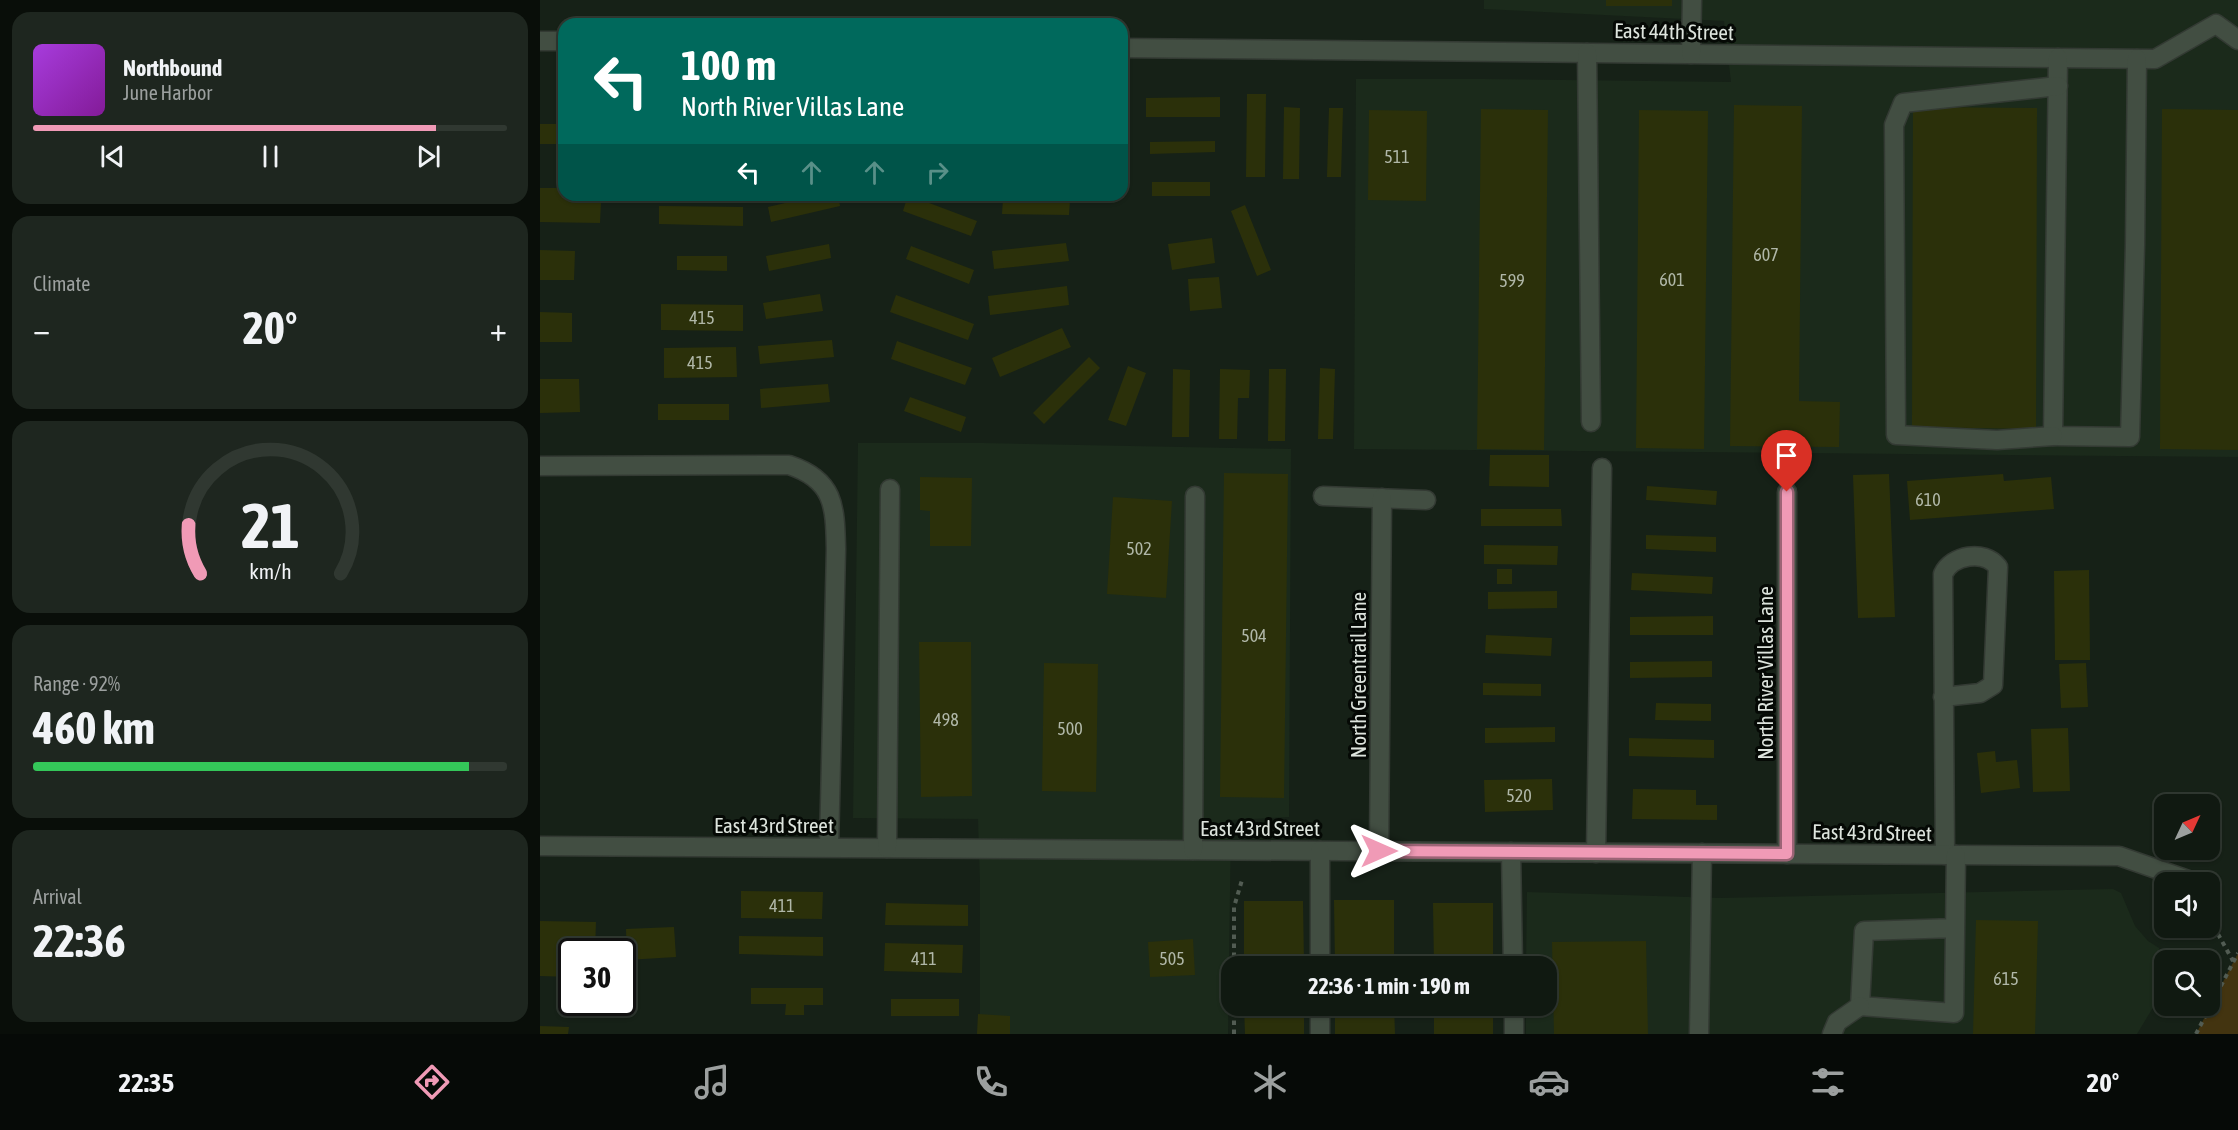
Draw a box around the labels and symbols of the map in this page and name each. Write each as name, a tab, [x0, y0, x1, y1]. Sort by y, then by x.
street label: East 44th Street	[1614, 18, 1734, 44]
house number: 511	[1384, 146, 1410, 167]
house number: 607	[1753, 244, 1779, 265]
house number: 601	[1659, 269, 1685, 290]
house number: 599	[1499, 270, 1525, 291]
house number: 415	[689, 307, 715, 328]
house number: 415	[687, 352, 713, 373]
pin	[1761, 430, 1812, 492]
house number: 610	[1915, 489, 1941, 510]
house number: 502	[1126, 538, 1152, 559]
street label: North River Villas Lane	[1753, 586, 1777, 760]
street label: North Greentrail Lane	[1346, 592, 1370, 758]
house number: 504	[1241, 625, 1267, 646]
house number: 498	[933, 709, 959, 730]
house number: 500	[1057, 718, 1083, 739]
house number: 520	[1506, 785, 1532, 806]
north arrow	[2154, 794, 2220, 860]
street label: East 43rd Street	[714, 813, 834, 837]
street label: East 43rd Street	[1200, 816, 1320, 840]
position arrow	[1347, 819, 1411, 883]
street label: East 43rd Street	[1812, 819, 1932, 845]
house number: 411	[769, 895, 795, 916]
speed limit sign: 30	[558, 938, 636, 1016]
house number: 411	[911, 948, 937, 969]
house number: 505	[1159, 948, 1185, 969]
house number: 615	[1993, 968, 2019, 989]

